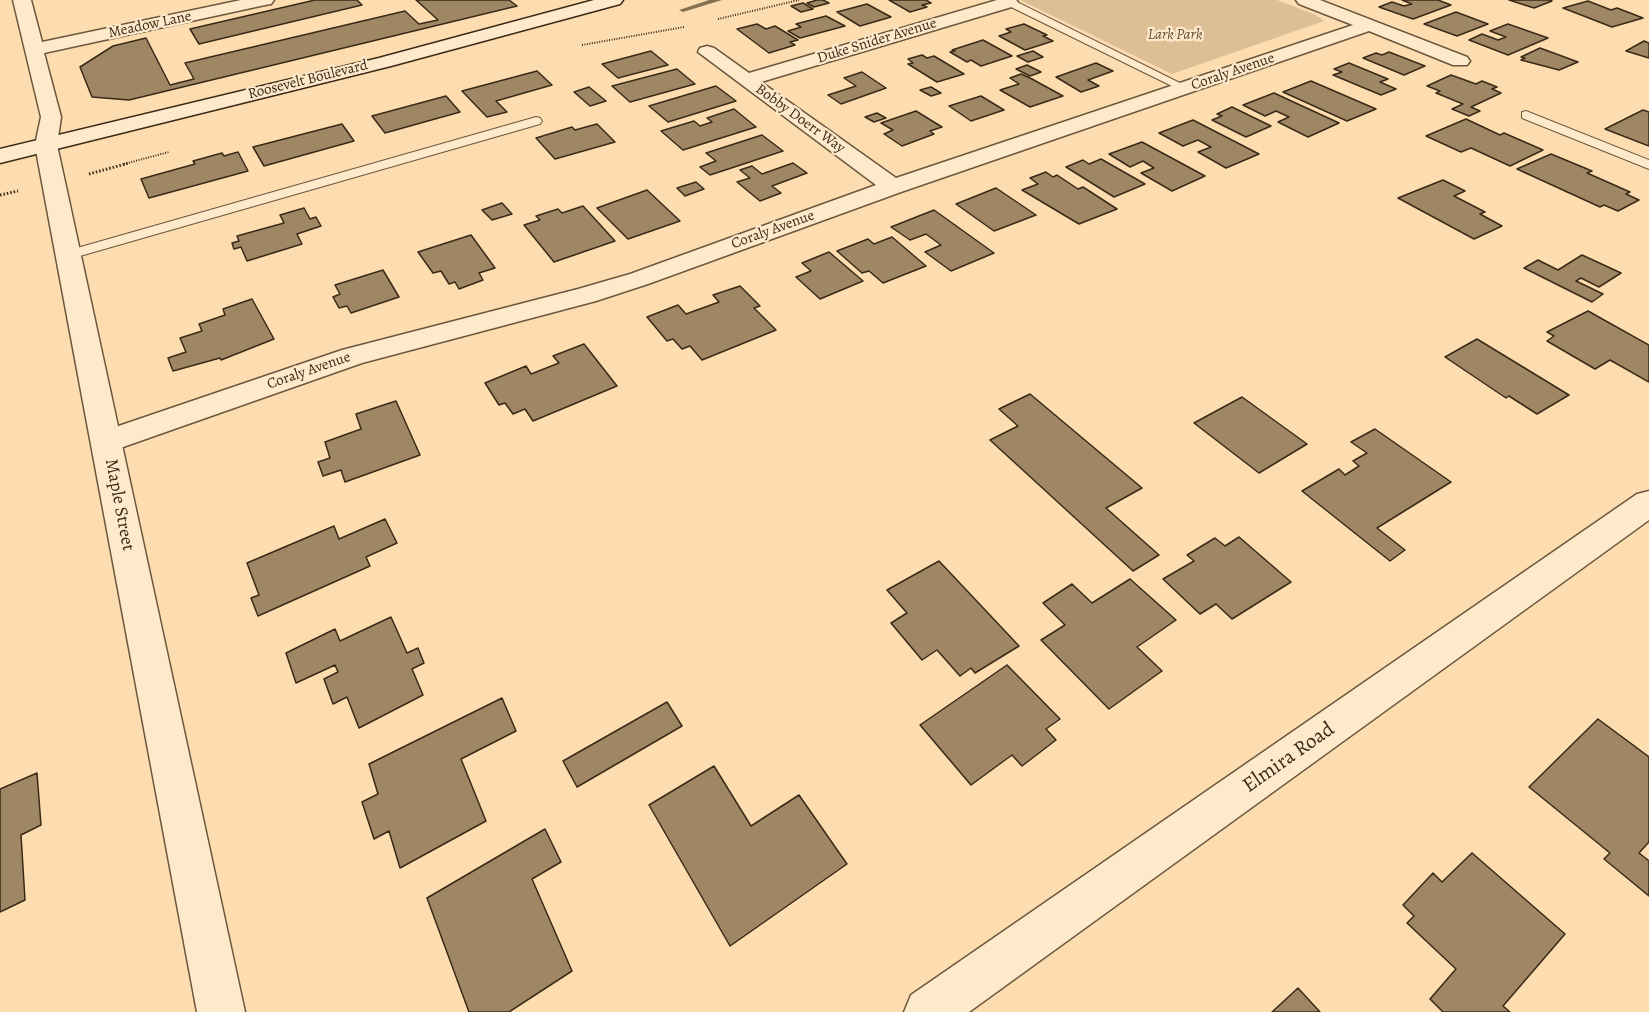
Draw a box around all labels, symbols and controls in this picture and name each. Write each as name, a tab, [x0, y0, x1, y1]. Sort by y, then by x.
street label: Meadow Lane	[107, 7, 193, 43]
street label: Duke Snider Avenue	[815, 14, 939, 68]
park label: Lark Park	[1148, 26, 1202, 44]
street label: Coraly Avenue	[1189, 49, 1277, 95]
street label: Roosevelt Boulevard	[246, 56, 370, 104]
street label: Bobby Doerr Way	[752, 80, 848, 158]
street label: Coraly Avenue	[729, 207, 817, 253]
street label: Coraly Avenue	[265, 348, 353, 394]
street label: Maple Street	[100, 457, 138, 553]
street label: Elmira Road	[1238, 717, 1340, 799]

